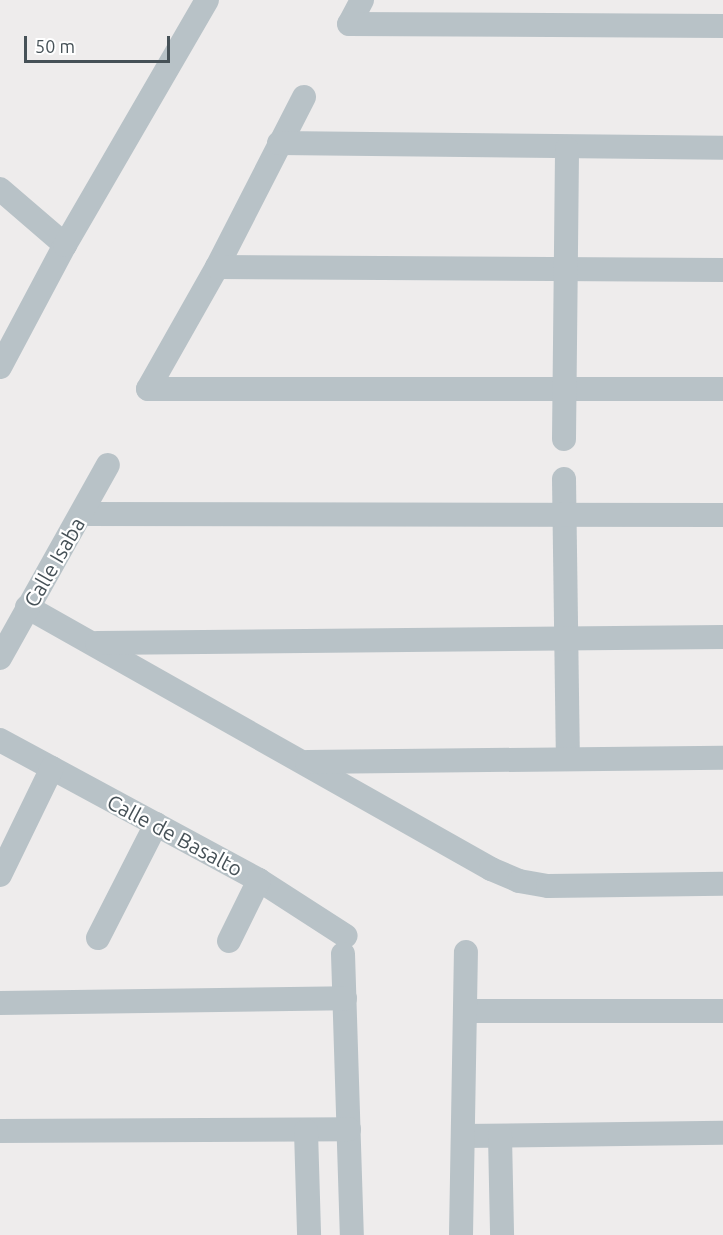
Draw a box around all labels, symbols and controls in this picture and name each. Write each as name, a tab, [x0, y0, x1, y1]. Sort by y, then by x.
scale bar	[27, 24, 172, 62]
text: 50 m	[35, 36, 75, 56]
street label: Calle Isaba	[18, 513, 90, 611]
street label: Calle de Basalto	[103, 789, 247, 881]

